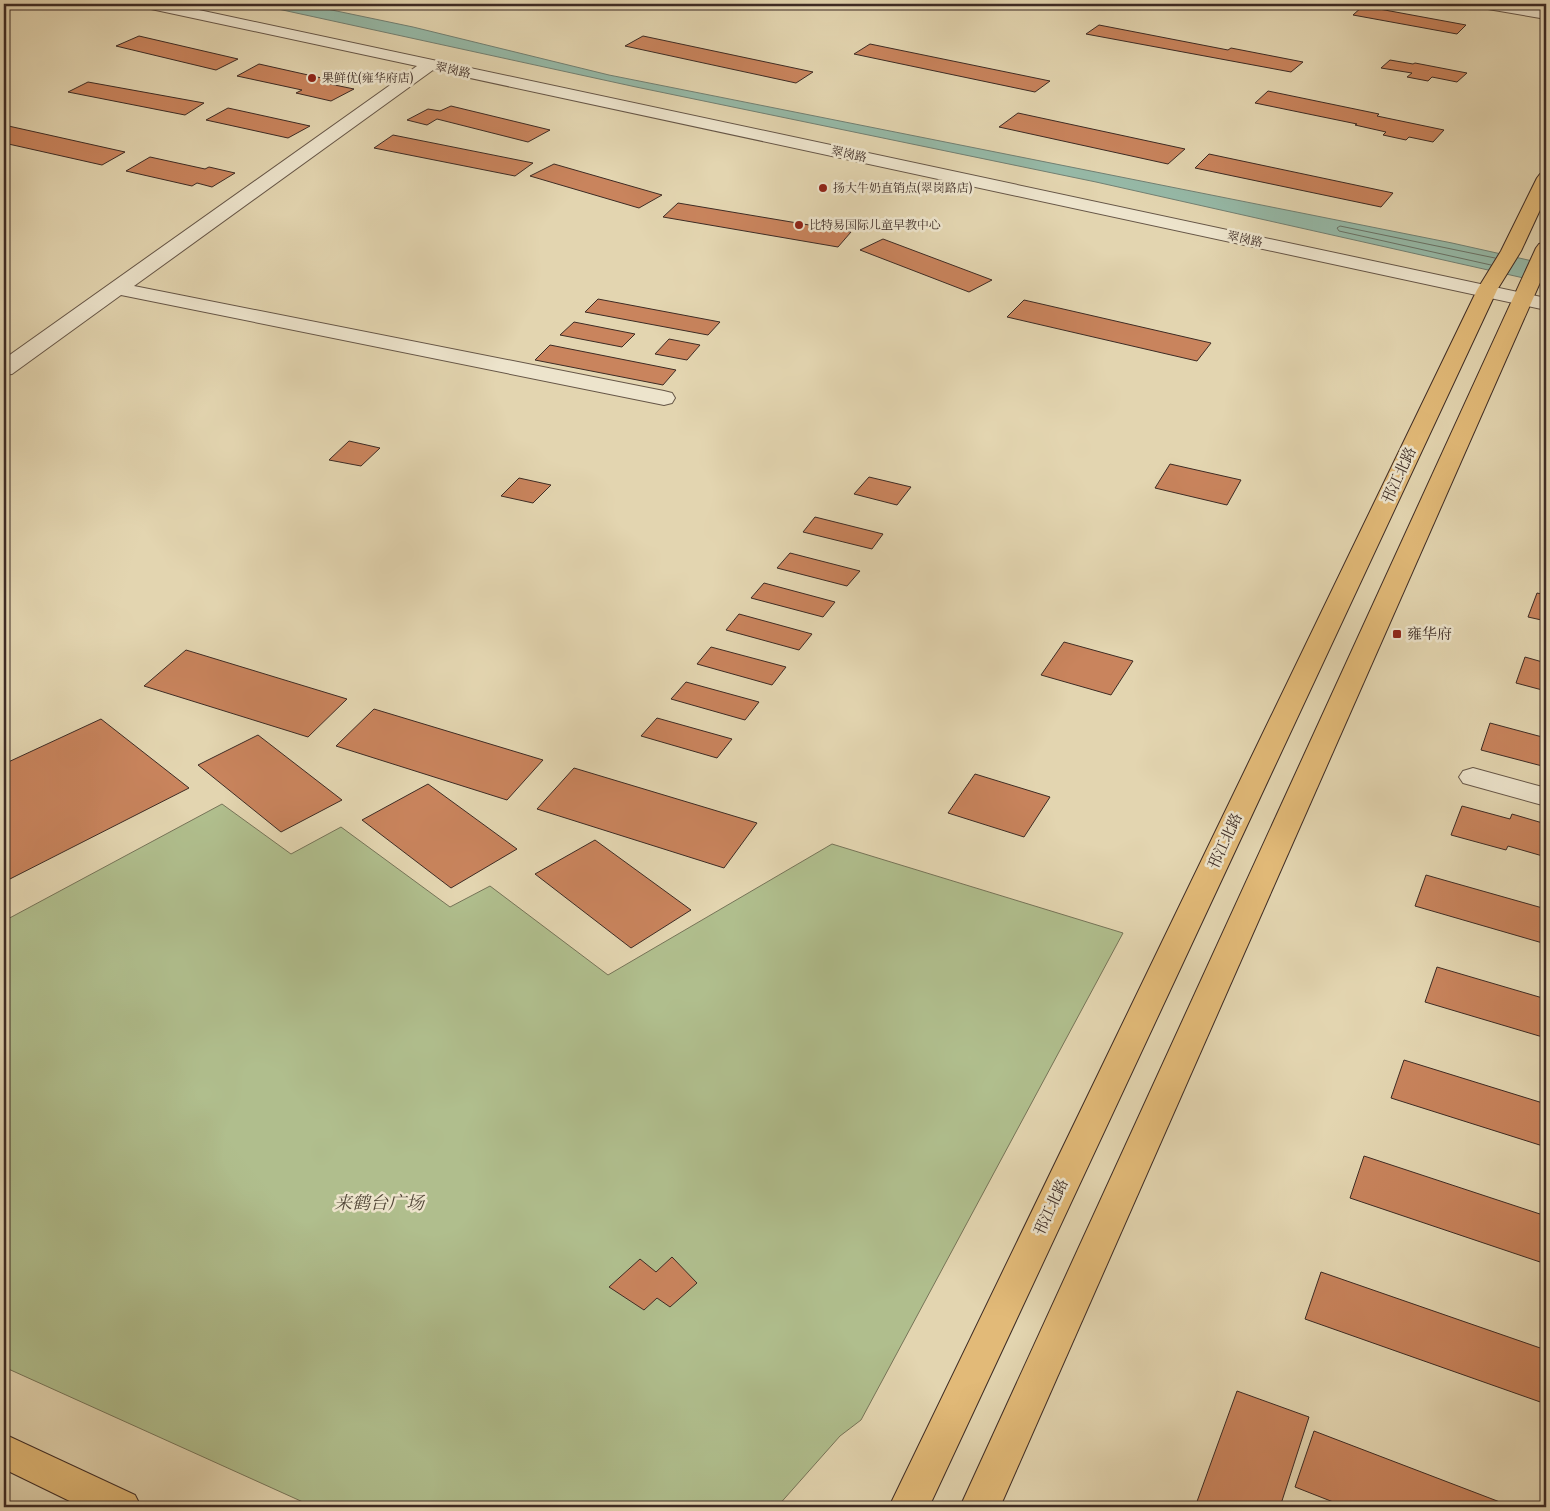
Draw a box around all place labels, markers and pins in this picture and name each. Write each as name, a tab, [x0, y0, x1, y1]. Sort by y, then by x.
place label: 果鲜优(雍华府店)	[322, 70, 414, 85]
marker: 果鲜优(雍华府店)	[306, 72, 318, 84]
place label: 扬大牛奶直销点(翠岗路店)	[833, 180, 973, 195]
marker: 扬大牛奶直销点(翠岗路店)	[817, 182, 829, 194]
place label: 比特易国际儿童早教中心	[809, 217, 941, 232]
marker: 比特易国际儿童早教中心	[793, 219, 805, 231]
place label: 雍华府	[1407, 624, 1452, 643]
marker: 雍华府	[1391, 628, 1403, 640]

